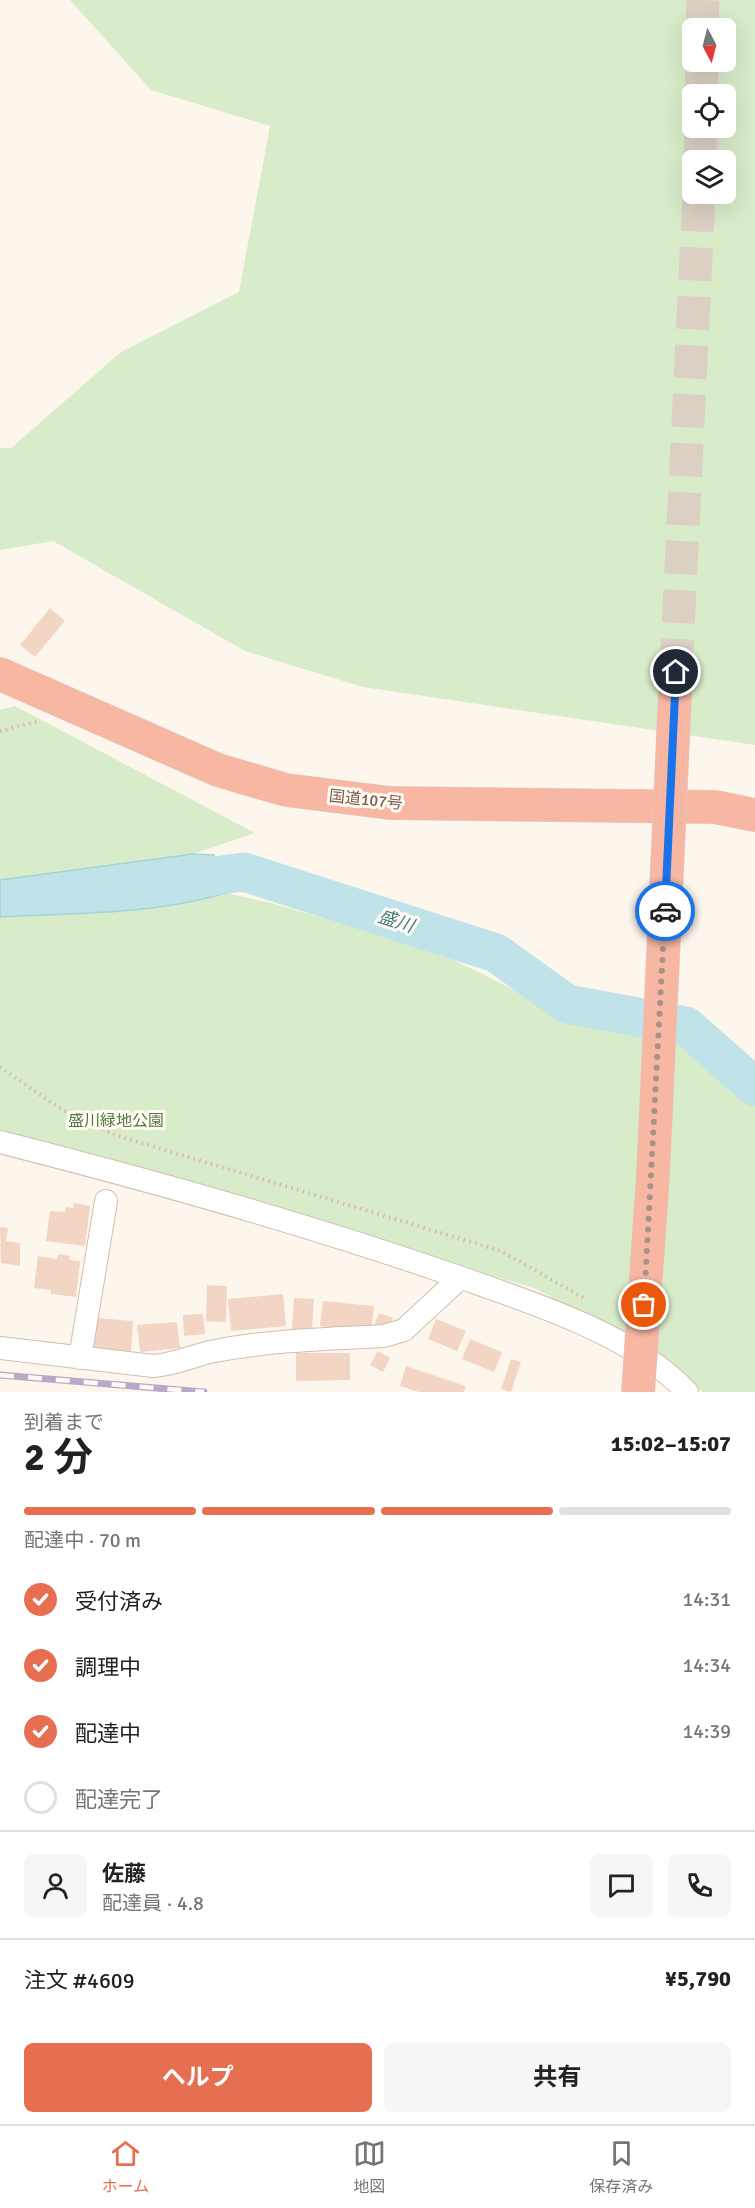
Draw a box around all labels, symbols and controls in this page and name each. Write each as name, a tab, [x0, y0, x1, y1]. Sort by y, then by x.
north arrow	[682, 18, 736, 72]
map controls	[682, 18, 736, 204]
button: locate	[682, 84, 736, 138]
button: layers	[682, 150, 736, 204]
pin	[650, 646, 701, 697]
icon: home	[659, 655, 692, 688]
street label: 国道107号	[328, 786, 404, 814]
courier	[635, 881, 695, 941]
icon: car	[649, 895, 682, 928]
water label: 盛川	[375, 905, 418, 938]
park label: 盛川緑地公園	[68, 1111, 164, 1131]
pin	[618, 1279, 669, 1330]
icon: bag	[627, 1288, 660, 1321]
text: 到着まで	[24, 1410, 104, 1435]
text: 15:02–15:07	[611, 1430, 731, 1457]
text: 2 分	[24, 1433, 93, 1481]
text: 配達中 · 70 m	[24, 1528, 141, 1553]
icon: check	[24, 1583, 57, 1616]
text: 14:31	[682, 1587, 731, 1612]
text: 受付済み	[75, 1588, 163, 1615]
icon: check	[24, 1649, 57, 1682]
text: 14:34	[682, 1653, 731, 1678]
text: 調理中	[75, 1654, 141, 1681]
icon: check	[24, 1715, 57, 1748]
text: 14:39	[682, 1719, 731, 1744]
text: 配達中	[75, 1720, 141, 1747]
text: 配達完了	[75, 1786, 163, 1813]
button: person	[24, 1854, 87, 1917]
button: chat	[590, 1854, 653, 1917]
button: phone	[668, 1854, 731, 1917]
text: 佐藤	[102, 1860, 146, 1887]
text: 配達員 · 4.8	[102, 1891, 204, 1916]
text: ¥5,790	[665, 1965, 731, 1992]
text: 注文 #4609	[24, 1967, 135, 1994]
button: ヘルプ	[24, 2043, 372, 2112]
button: 共有	[384, 2043, 731, 2112]
tab: ホーム	[102, 2137, 149, 2197]
tab: 地図	[353, 2137, 386, 2197]
tab: 保存済み	[589, 2137, 653, 2197]

